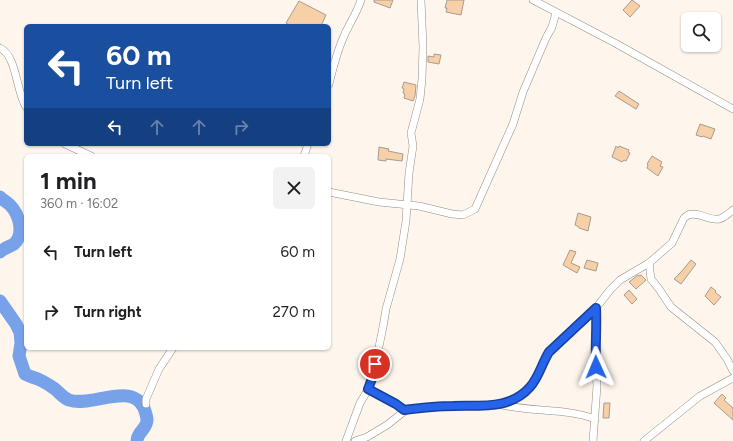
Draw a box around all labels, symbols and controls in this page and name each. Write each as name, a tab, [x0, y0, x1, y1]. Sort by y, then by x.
map controls	[681, 12, 721, 52]
button: search	[681, 12, 721, 52]
text: 60 m	[106, 38, 171, 72]
icon: left	[40, 40, 92, 92]
text: Turn left	[106, 72, 173, 94]
icon: left	[104, 116, 126, 138]
icon: ahead	[146, 116, 168, 138]
icon: ahead	[188, 116, 210, 138]
icon: right	[230, 116, 252, 138]
text: 1 min	[40, 166, 97, 195]
button: close	[273, 167, 315, 209]
text: 360 m · 16:02	[40, 196, 118, 211]
icon: left	[40, 241, 62, 263]
text: Turn left	[74, 243, 132, 261]
text: 60 m	[280, 243, 315, 261]
icon: right	[40, 301, 62, 323]
text: Turn right	[74, 303, 142, 321]
text: 270 m	[272, 303, 315, 321]
position arrow	[575, 346, 617, 388]
pin	[358, 347, 392, 381]
icon: arrive	[364, 353, 386, 375]

